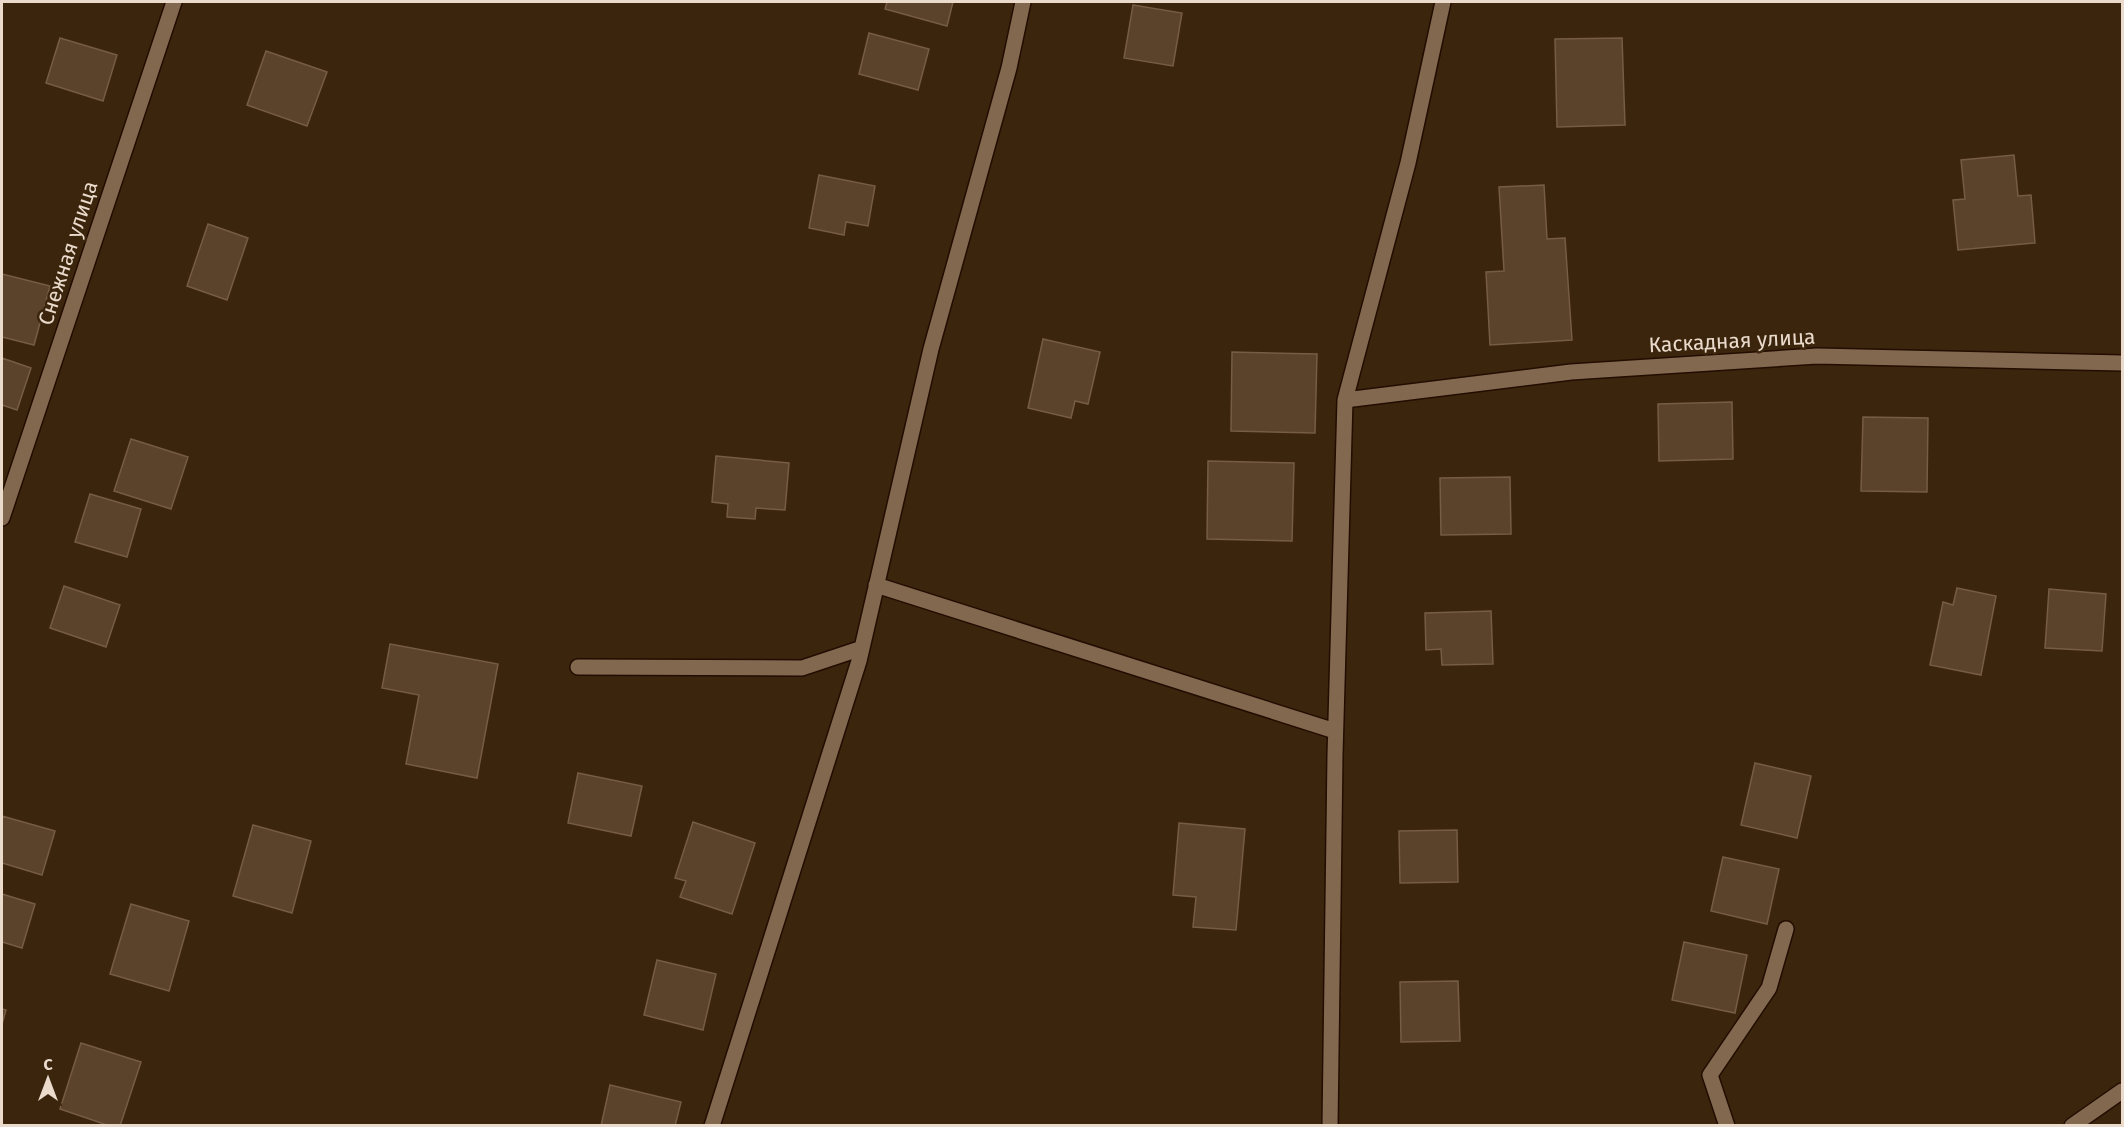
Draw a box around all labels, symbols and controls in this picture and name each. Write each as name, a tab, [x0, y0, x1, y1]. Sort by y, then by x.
street label: Снежная улица	[32, 178, 104, 328]
street label: Каскадная улица	[1648, 324, 1816, 358]
north arrow	[18, 1049, 78, 1109]
text: С	[43, 1055, 53, 1074]

